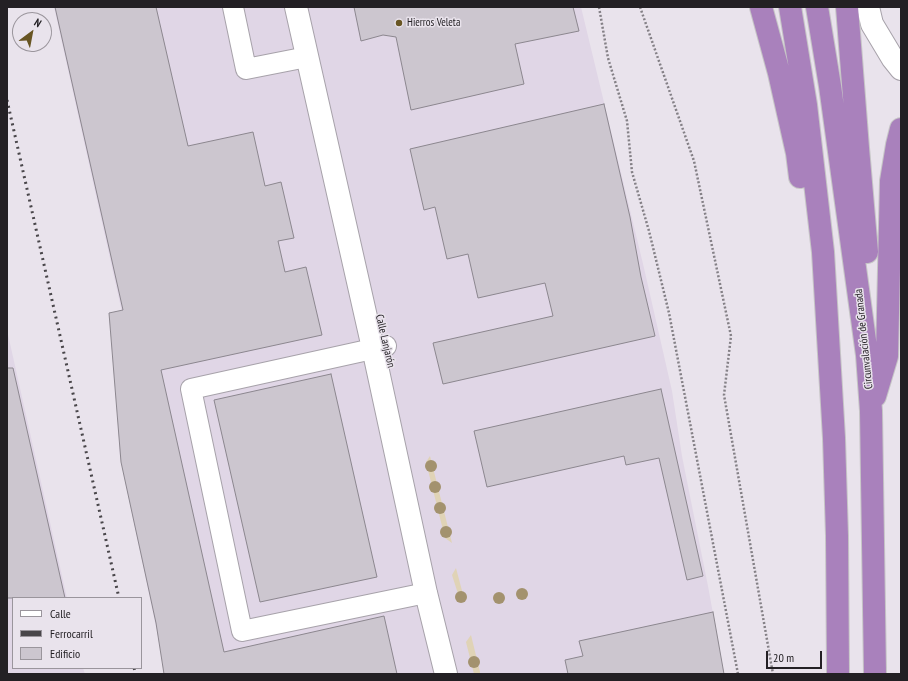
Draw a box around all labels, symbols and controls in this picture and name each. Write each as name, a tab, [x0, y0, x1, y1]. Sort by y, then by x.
north arrow	[12, 12, 52, 52]
text: N	[32, 15, 44, 30]
place label: Hierros Veleta	[407, 16, 460, 30]
marker: Hierros Veleta	[394, 18, 404, 28]
street label: Circunvalación de Granada	[852, 288, 876, 390]
street label: Calle Lanjarón	[372, 313, 398, 369]
legend	[12, 597, 142, 669]
text: Calle	[50, 606, 71, 621]
text: Ferrocarril	[50, 626, 93, 641]
scale bar	[768, 643, 824, 669]
text: Edificio	[50, 646, 80, 661]
text: 20 m	[773, 650, 794, 665]

